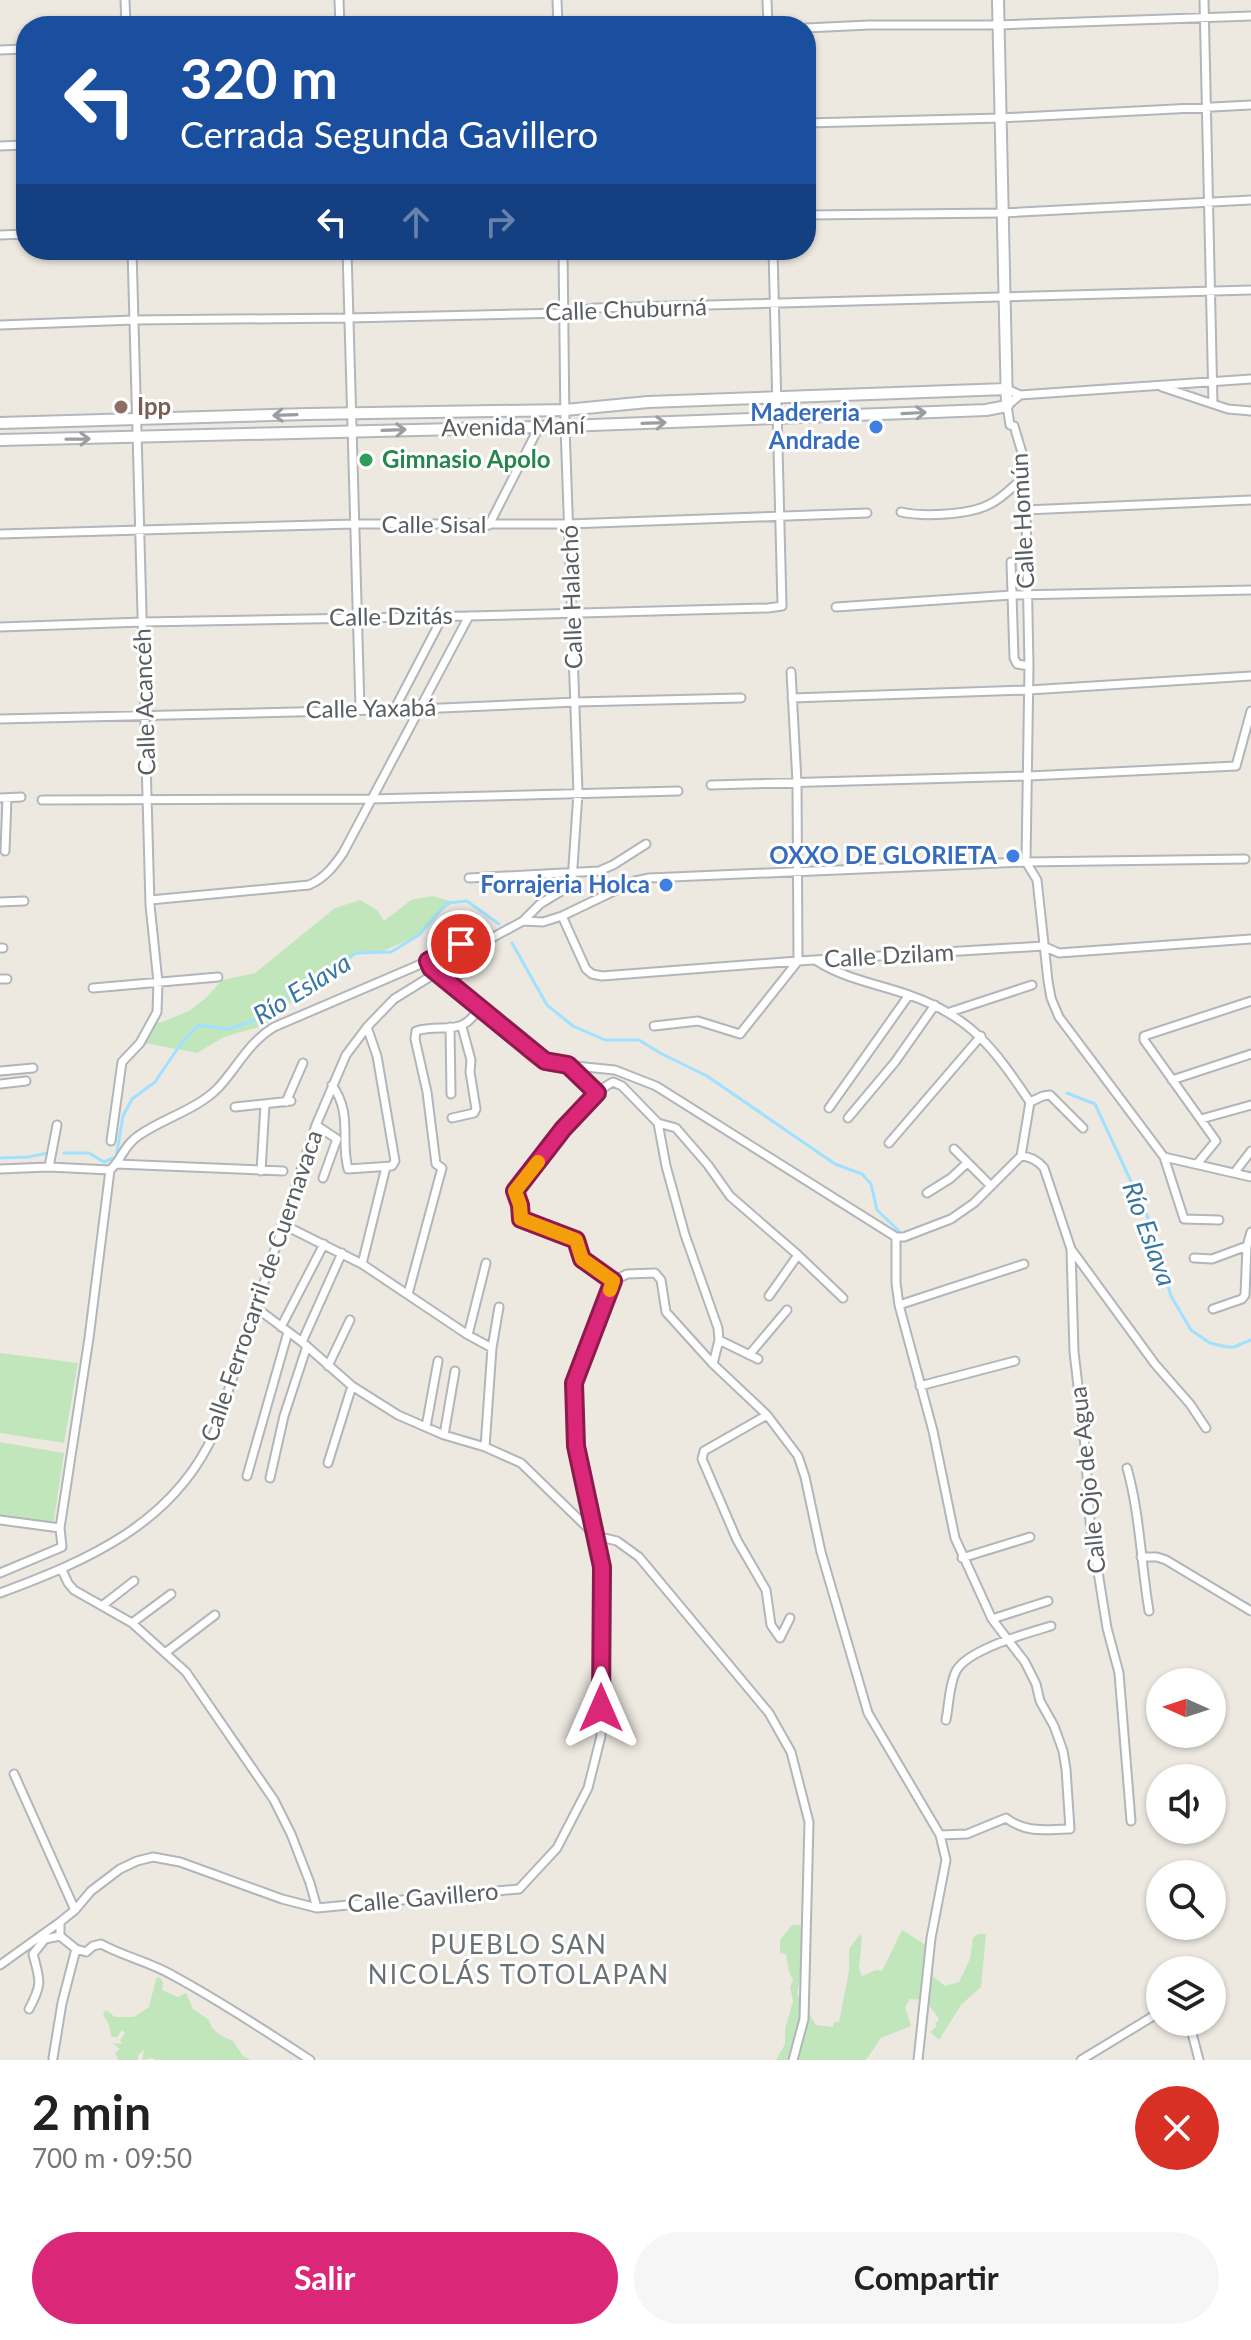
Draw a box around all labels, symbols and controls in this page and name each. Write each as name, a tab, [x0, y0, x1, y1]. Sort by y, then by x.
text: 320 m	[180, 44, 338, 111]
icon: left	[48, 48, 152, 152]
text: Cerrada Segunda Gavillero	[180, 112, 598, 156]
icon: left	[310, 200, 354, 244]
icon: ahead	[394, 200, 438, 244]
icon: right	[478, 200, 522, 244]
street label: Calle Chuburná	[545, 291, 707, 326]
place label: Ipp	[137, 391, 171, 420]
place label: Madereria Andrade	[750, 397, 860, 454]
marker: Ipp	[112, 398, 130, 416]
one-way arrow	[900, 406, 927, 421]
one-way arrow	[272, 407, 299, 422]
street label: Avenida Maní	[441, 410, 586, 441]
one-way arrow	[640, 416, 667, 431]
marker: Madereria Andrade	[867, 418, 885, 436]
one-way arrow	[380, 422, 407, 437]
one-way arrow	[64, 431, 91, 446]
place label: Gimnasio Apolo	[382, 444, 551, 473]
marker: Gimnasio Apolo	[357, 451, 375, 469]
street label: Calle Homún	[1003, 452, 1040, 590]
street label: Calle Sisal	[382, 509, 486, 538]
street label: Calle Halachó	[553, 525, 588, 670]
street label: Calle Dzitás	[329, 600, 453, 631]
street label: Calle Acancéh	[126, 628, 161, 776]
street label: Calle Yaxabá	[305, 692, 437, 723]
place label: OXXO DE GLORIETA	[769, 840, 997, 869]
marker: OXXO DE GLORIETA	[1004, 847, 1022, 865]
place label: Forrajeria Holca	[480, 869, 650, 898]
marker: Forrajeria Holca	[657, 876, 675, 894]
pin	[427, 910, 495, 978]
icon: arrive	[439, 922, 483, 966]
street label: Calle Dzilam	[823, 937, 955, 972]
water label: Río Eslava	[247, 946, 356, 1031]
street label: Calle Ferrocarril de Cuernavaca	[194, 1126, 328, 1445]
water label: Río Eslava	[1116, 1177, 1184, 1290]
street label: Calle Ojo de Agua	[1062, 1385, 1111, 1575]
position arrow	[559, 1666, 643, 1750]
north arrow	[1146, 1668, 1226, 1748]
map controls	[1146, 1668, 1226, 2036]
button: sound	[1146, 1764, 1226, 1844]
button: search	[1146, 1860, 1226, 1940]
street label: Calle Gavillero	[346, 1875, 499, 1918]
district label: PUEBLO SAN NICOLÁS TOTOLAPAN	[368, 1928, 670, 1990]
button: layers	[1146, 1956, 1226, 2036]
text: 2 min	[32, 2083, 151, 2140]
button: close	[1135, 2086, 1219, 2170]
text: 700 m · 09:50	[32, 2142, 192, 2174]
button: Salir	[32, 2232, 618, 2324]
button: Compartir	[634, 2232, 1219, 2324]

